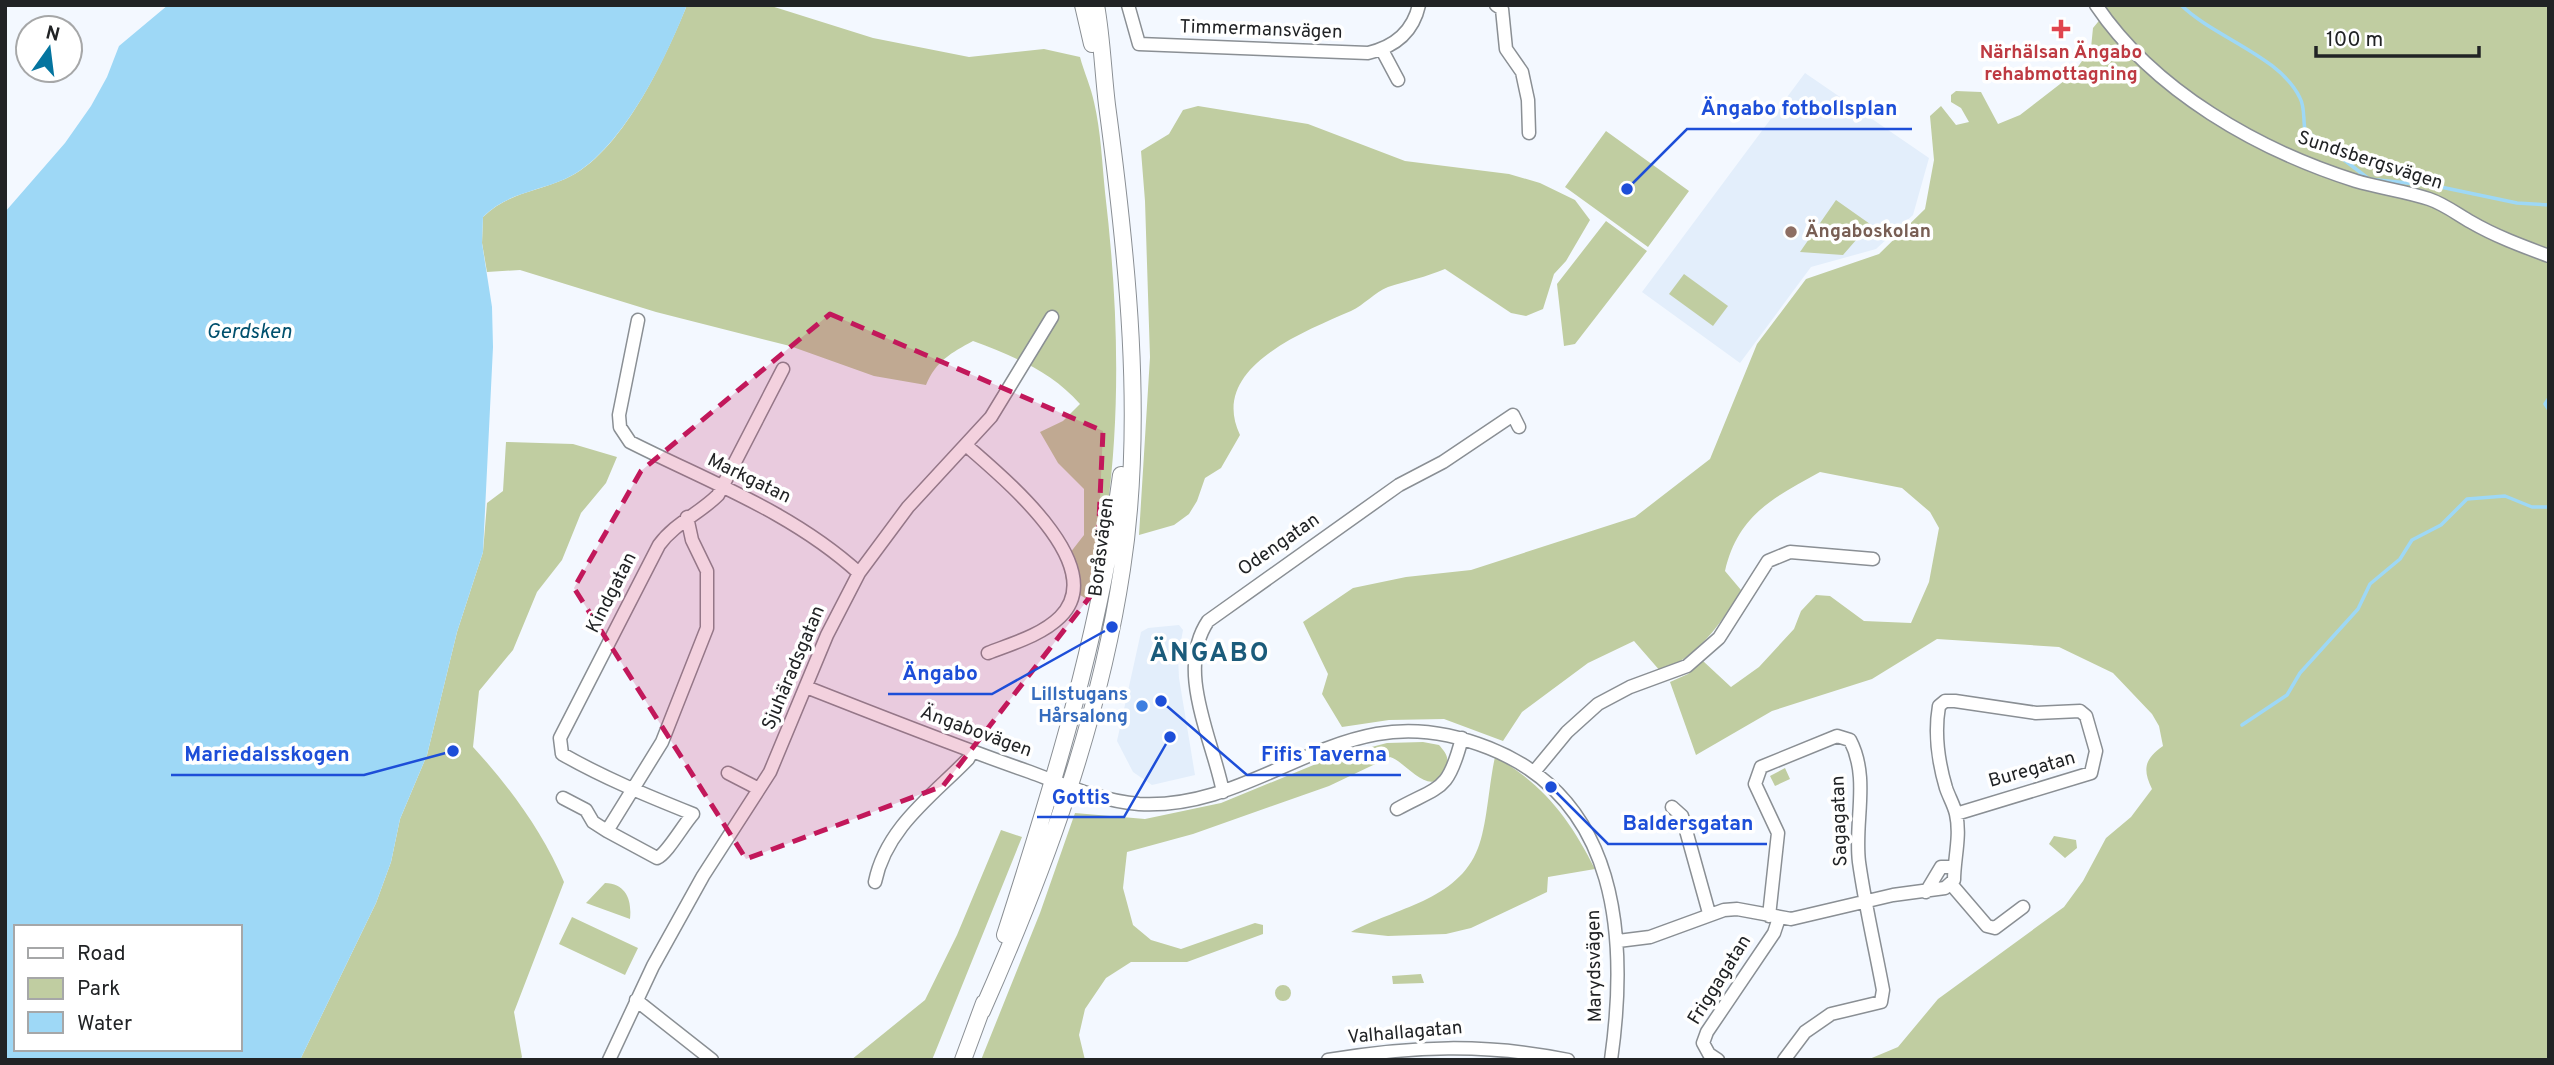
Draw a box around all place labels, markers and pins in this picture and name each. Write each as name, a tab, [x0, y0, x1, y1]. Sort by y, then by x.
marker: Närhälsan Ängabo rehabmottagning	[2051, 19, 2071, 39]
place label: Närhälsan Ängabo rehabmottagning	[1980, 40, 2142, 87]
callout: Ängabo fotbollsplan	[1687, 87, 1912, 129]
place label: Ängaboskolan	[1805, 219, 1931, 244]
marker: Ängaboskolan	[1783, 224, 1799, 240]
callout: Ängabo	[888, 652, 992, 694]
place label: Lillstugans Hårsalong	[1031, 683, 1128, 729]
marker: Lillstugans Hårsalong	[1134, 698, 1150, 714]
callout: Mariedalsskogen	[171, 733, 364, 775]
callout: Fifis Taverna	[1247, 733, 1401, 775]
callout: Gottis	[1037, 775, 1124, 817]
callout: Baldersgatan	[1608, 802, 1767, 844]

